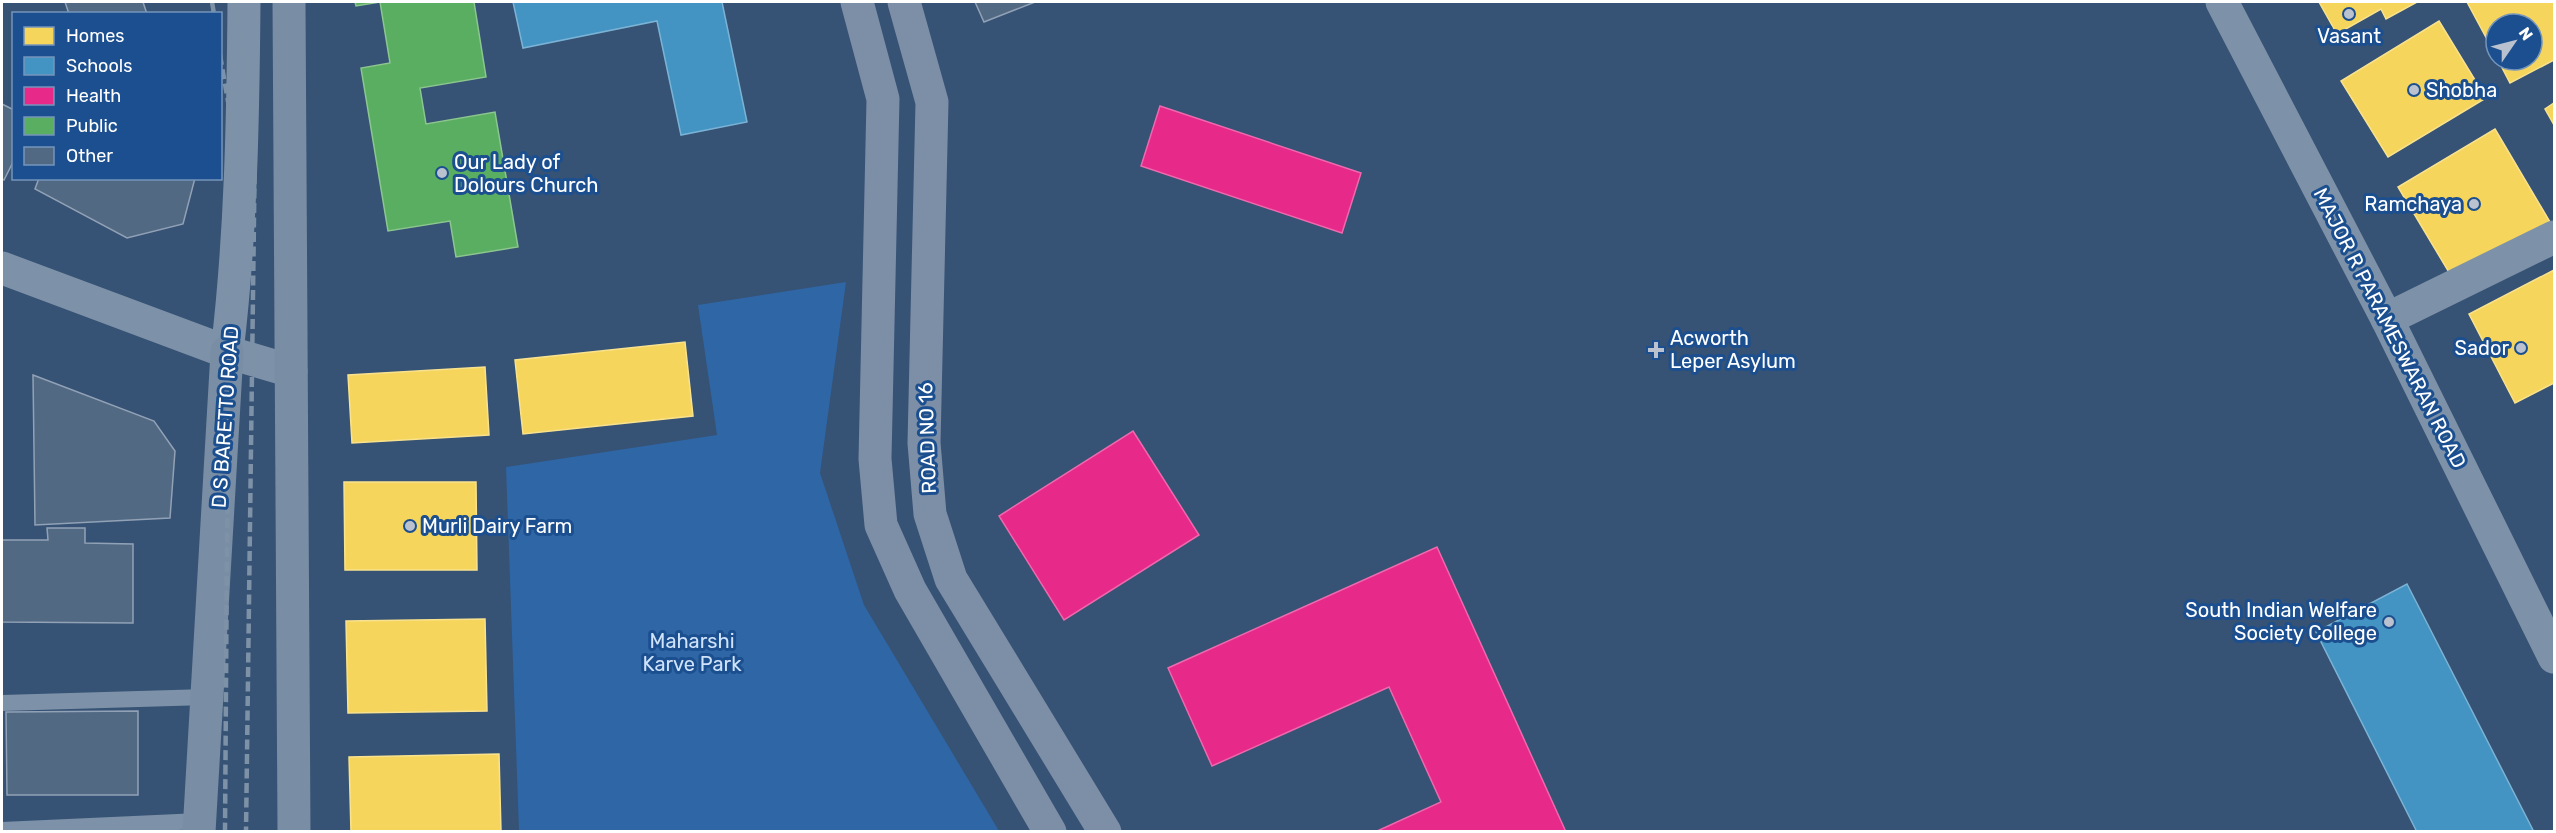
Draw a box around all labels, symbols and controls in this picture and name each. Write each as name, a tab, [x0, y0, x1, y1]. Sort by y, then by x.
marker: Vasant	[2342, 7, 2356, 21]
legend	[12, 12, 222, 180]
north arrow	[2484, 12, 2544, 72]
place label: Vasant	[2317, 24, 2381, 48]
text: N	[2515, 24, 2537, 44]
text: Homes	[66, 25, 124, 47]
text: Schools	[66, 55, 132, 77]
place label: Shobha	[2426, 78, 2497, 102]
marker: Shobha	[2407, 83, 2421, 97]
text: Health	[66, 85, 121, 107]
text: Public	[66, 115, 118, 137]
text: Other	[66, 145, 113, 167]
place label: Our Lady of Dolours Church	[454, 150, 599, 197]
marker: Our Lady of Dolours Church	[435, 166, 449, 180]
street label: MAJOR R PARAMESWARAN ROAD	[2309, 184, 2471, 472]
place label: Ramchaya	[2364, 192, 2462, 216]
marker: Ramchaya	[2467, 197, 2481, 211]
street label: D S BARETTO ROAD	[207, 325, 243, 509]
place label: Acworth Leper Asylum	[1670, 326, 1796, 373]
place label: Sador	[2455, 336, 2509, 360]
marker: Acworth Leper Asylum	[1647, 341, 1665, 359]
marker: Sador	[2514, 341, 2528, 355]
street label: ROAD NO 16	[913, 382, 941, 494]
place label: Murli Dairy Farm	[422, 514, 572, 538]
marker: Murli Dairy Farm	[403, 519, 417, 533]
place label: South Indian Welfare Society College	[2185, 598, 2377, 645]
marker: South Indian Welfare Society College	[2382, 615, 2396, 629]
park label: Maharshi Karve Park	[643, 629, 742, 676]

